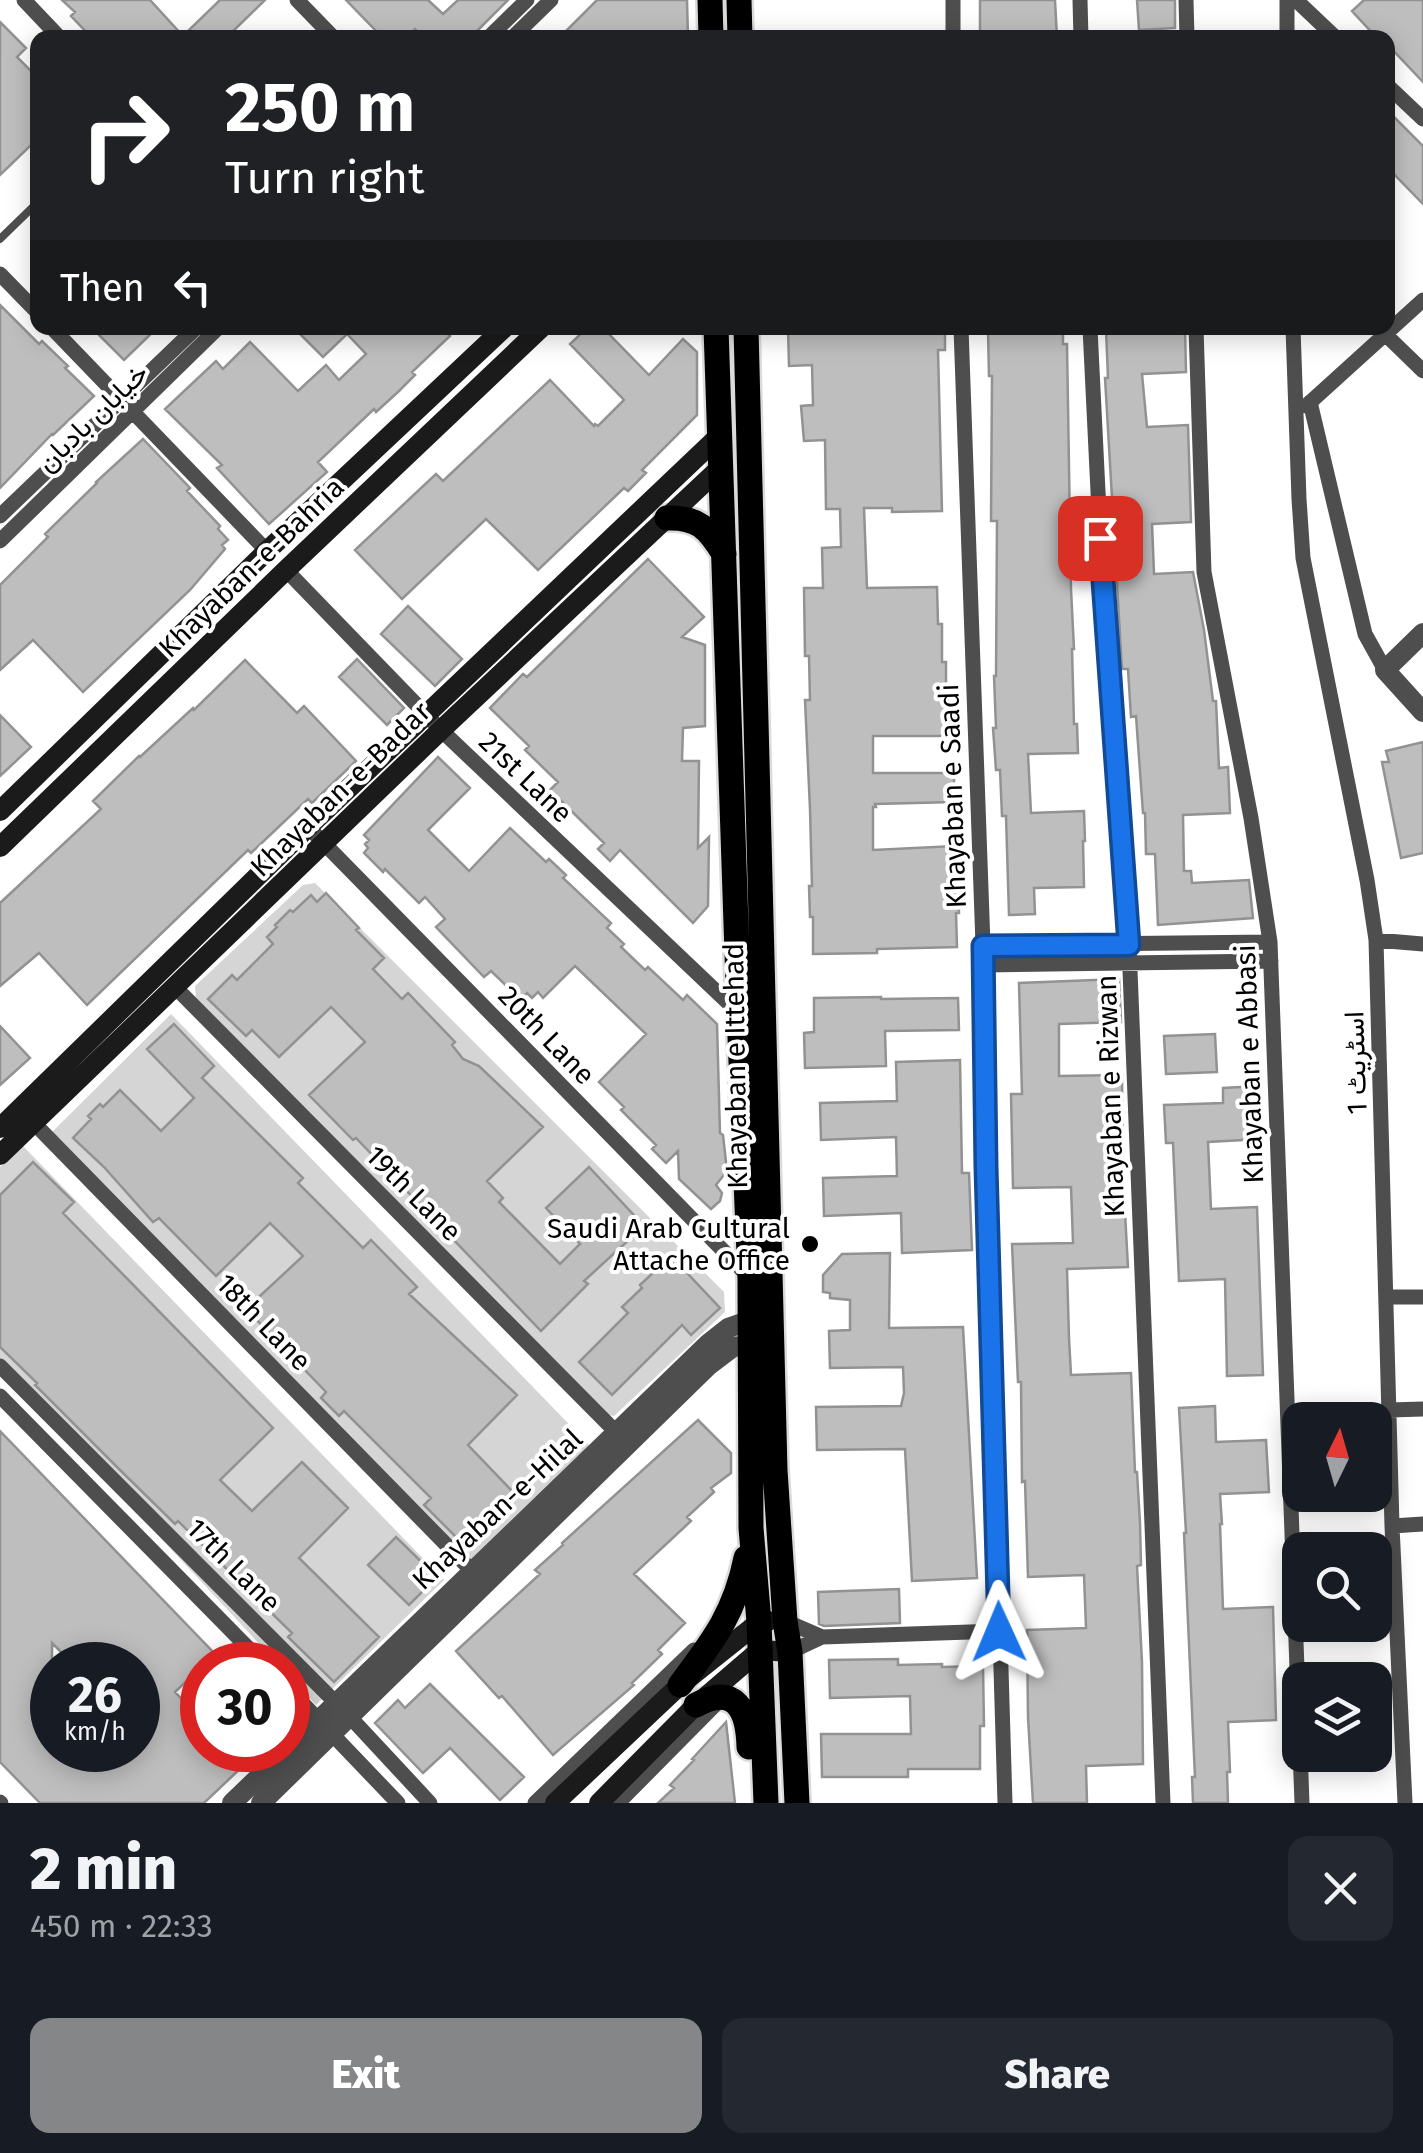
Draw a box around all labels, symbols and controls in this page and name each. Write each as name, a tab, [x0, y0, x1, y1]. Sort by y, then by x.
text: 250 m	[225, 66, 415, 150]
icon: right	[60, 70, 190, 200]
text: Turn right	[225, 151, 424, 205]
icon: left	[165, 260, 220, 315]
text: Then	[60, 265, 145, 311]
street label: خیابان بادبان	[30, 356, 155, 478]
street label: Khayaban-e-Bahria	[152, 470, 351, 664]
pin	[1058, 496, 1143, 581]
icon: arrive	[1073, 511, 1128, 566]
street label: Khayaban e Saadi	[932, 683, 973, 909]
street label: Khayaban-e-Badar	[244, 695, 437, 884]
street label: 21st Lane	[472, 725, 579, 830]
street label: Khayaban e Ittehad	[717, 943, 754, 1189]
street label: Khayaban e Abbasi	[1229, 944, 1270, 1184]
street label: Khayaban e Rizwan	[1090, 974, 1131, 1218]
street label: 20th Lane	[492, 979, 602, 1091]
street label: اسٹریٹ 1	[1337, 1011, 1375, 1115]
street label: 19th Lane	[359, 1139, 468, 1248]
place label: Saudi Arab Cultural Attache Office	[547, 1212, 790, 1277]
marker: Saudi Arab Cultural Attache Office	[799, 1233, 821, 1255]
street label: 18th Lane	[209, 1267, 318, 1378]
north arrow	[1282, 1402, 1392, 1512]
map controls	[1282, 1402, 1392, 1772]
street label: Khayaban-e-Hilal	[406, 1422, 589, 1597]
street label: 17th Lane	[180, 1512, 287, 1619]
button: search	[1282, 1532, 1392, 1642]
position arrow	[947, 1580, 1051, 1684]
speed limit sign: 30	[180, 1642, 310, 1772]
button: layers	[1282, 1662, 1392, 1772]
text: 26	[68, 1665, 122, 1725]
text: km/h	[64, 1717, 126, 1747]
text: 2 min	[30, 1833, 177, 1905]
button: close	[1288, 1836, 1393, 1941]
text: 450 m · 22:33	[30, 1907, 213, 1945]
button: Exit	[30, 2018, 702, 2133]
button: Share	[722, 2018, 1393, 2133]

